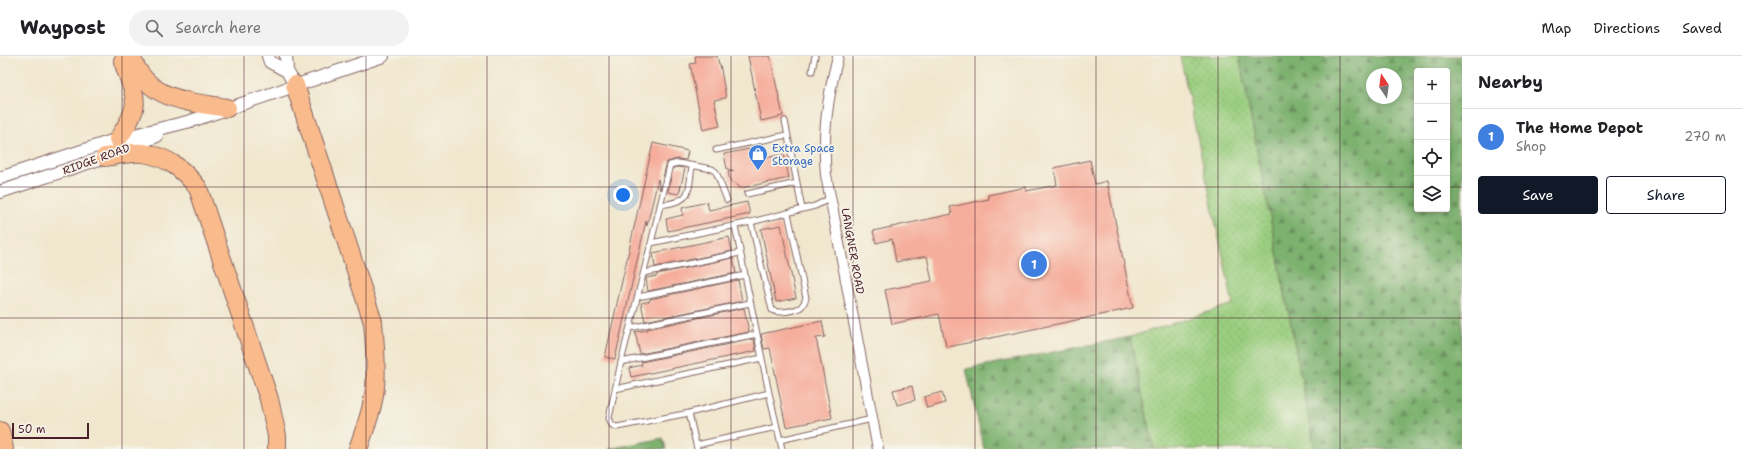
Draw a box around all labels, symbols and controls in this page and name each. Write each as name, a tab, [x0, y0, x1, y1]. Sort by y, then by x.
search box	[129, 10, 409, 46]
text: Waypost	[20, 15, 105, 40]
icon: search	[143, 17, 165, 39]
text: Search here	[175, 18, 261, 38]
text: Map	[1542, 19, 1572, 37]
text: Directions	[1594, 19, 1660, 37]
text: Saved	[1682, 19, 1722, 37]
north arrow	[1366, 68, 1402, 104]
map controls	[1414, 68, 1450, 212]
button: +	[1414, 68, 1450, 104]
text: Nearby	[1478, 71, 1543, 93]
button: −	[1414, 104, 1450, 140]
text: The Home Depot	[1516, 118, 1643, 138]
text: 1	[1488, 128, 1494, 145]
text: 270 m	[1684, 128, 1726, 145]
text: Shop	[1516, 138, 1546, 155]
street label: RIDGE ROAD	[60, 140, 132, 179]
button: locate	[1414, 140, 1450, 176]
place label: Extra Space Storage	[772, 141, 835, 169]
shop icon: Extra Space Storage	[747, 143, 769, 171]
button: layers	[1414, 176, 1450, 212]
button: Save	[1478, 176, 1598, 214]
button: Share	[1606, 176, 1726, 214]
your location	[613, 185, 633, 205]
street label: LANGNER ROAD	[838, 207, 867, 295]
pin: 1	[1021, 249, 1047, 279]
scale bar	[12, 421, 89, 440]
text: 50 m	[18, 422, 46, 437]

